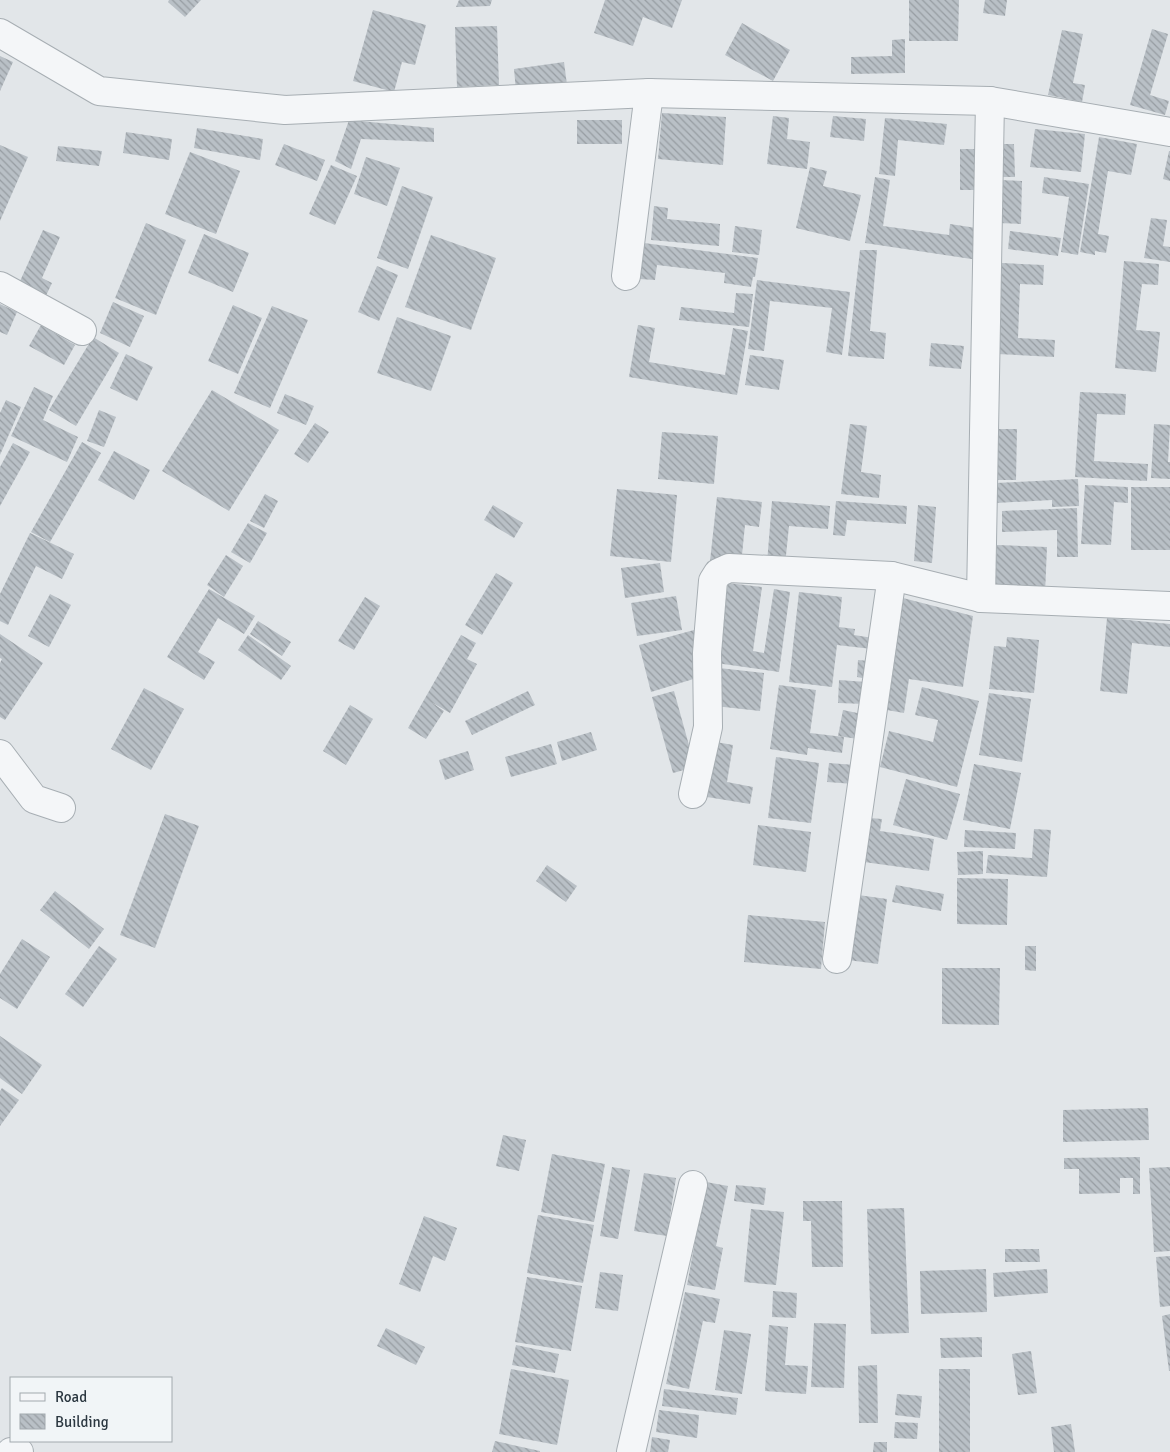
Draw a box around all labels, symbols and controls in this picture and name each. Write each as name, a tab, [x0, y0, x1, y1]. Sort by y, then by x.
legend	[10, 1377, 172, 1442]
text: Road	[55, 1388, 87, 1406]
text: Building	[55, 1413, 109, 1431]

